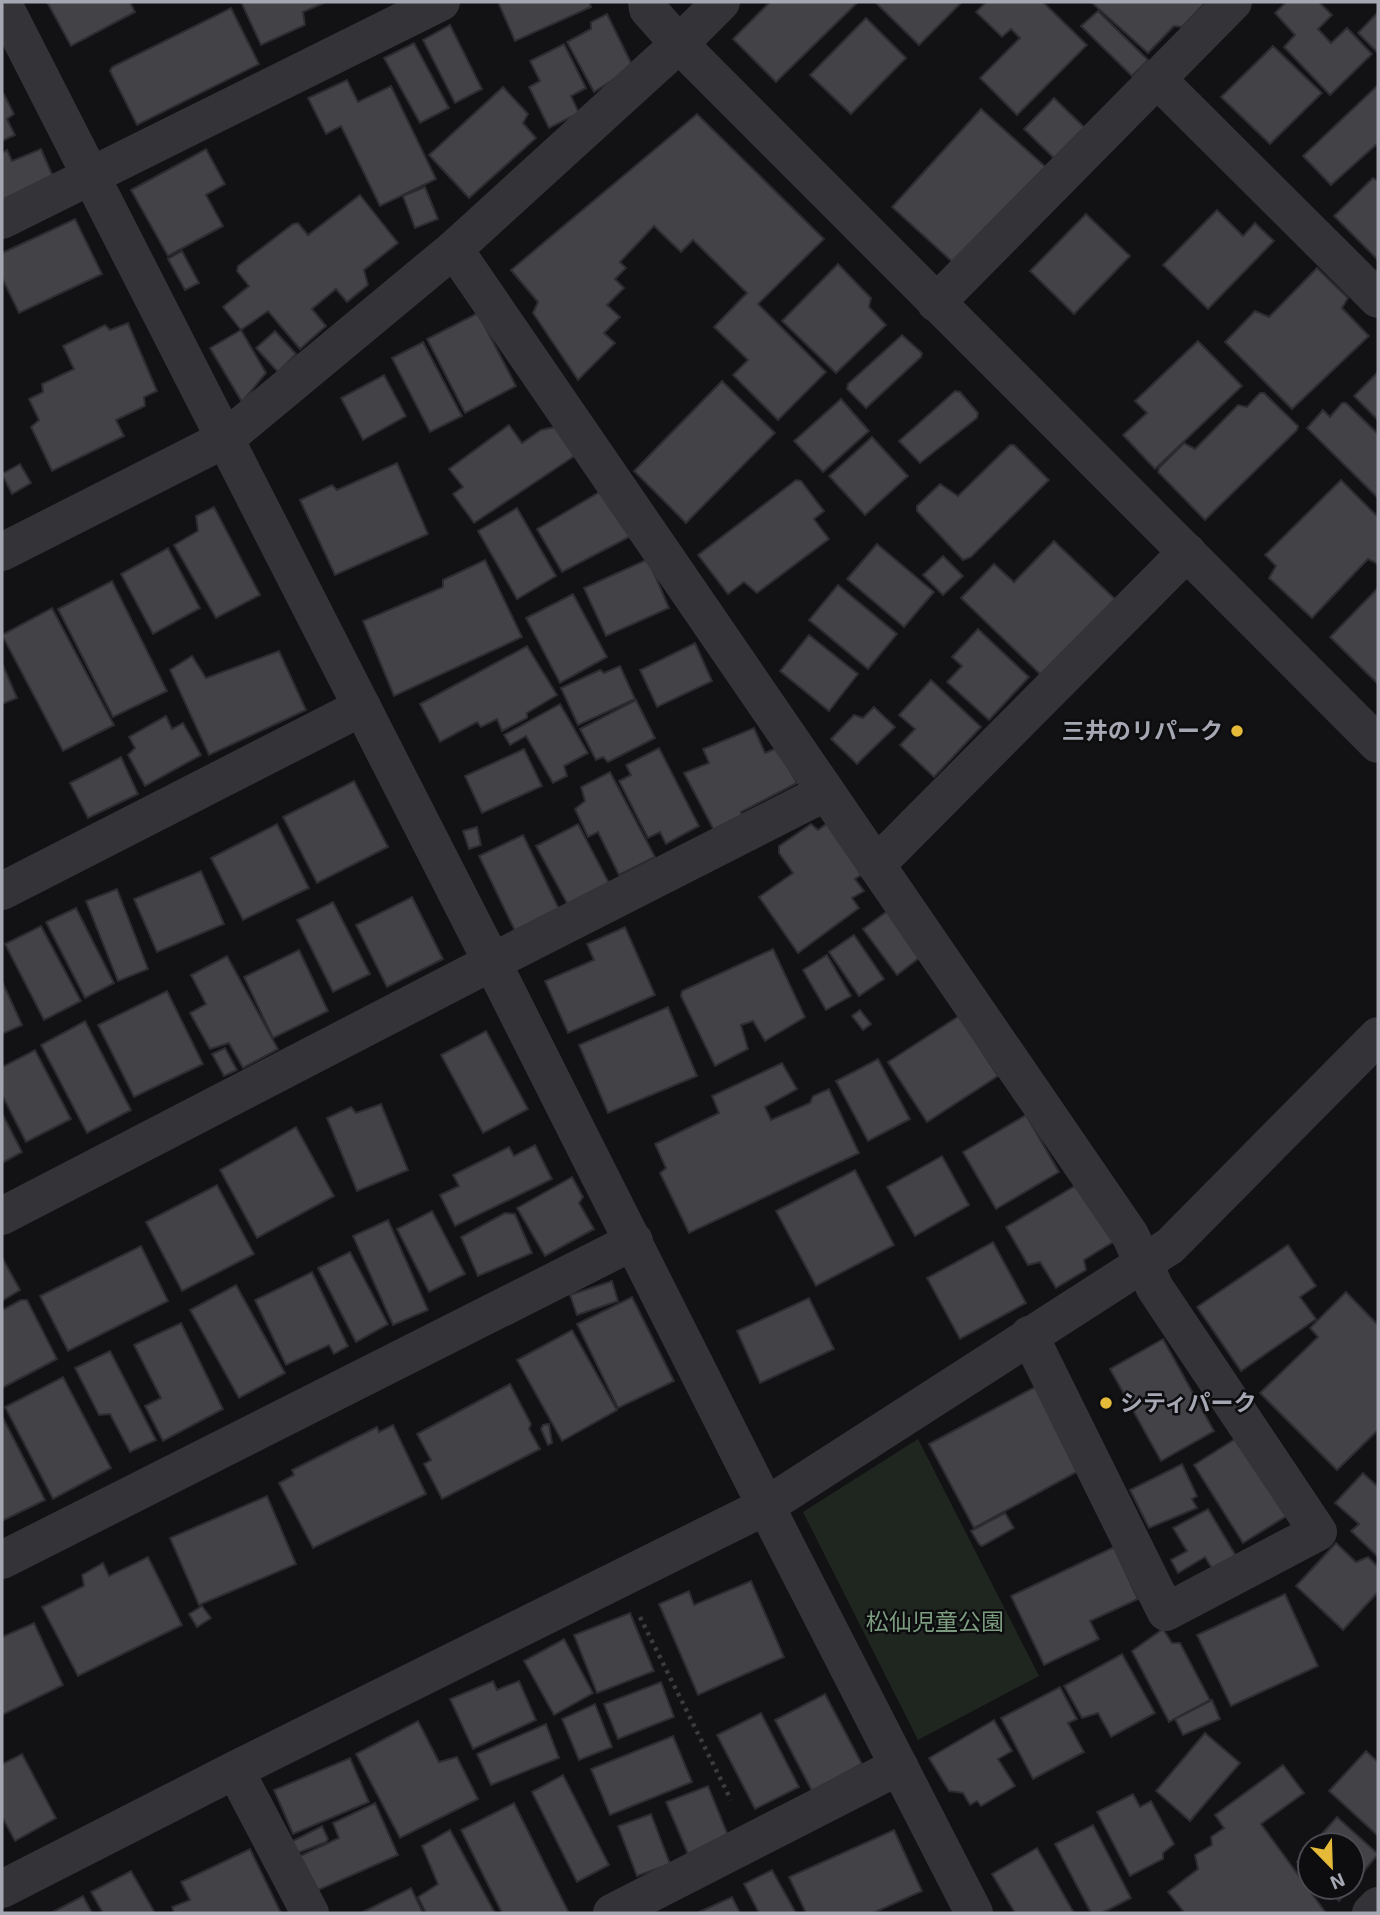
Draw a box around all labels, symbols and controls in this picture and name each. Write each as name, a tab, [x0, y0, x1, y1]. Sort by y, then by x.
place label: 三井のリパーク	[1062, 716, 1223, 744]
marker: 三井のリパーク	[1229, 723, 1245, 739]
place label: シティパーク	[1120, 1388, 1257, 1416]
marker: シティパーク	[1098, 1395, 1114, 1411]
park label: 松仙児童公園	[866, 1607, 1004, 1635]
north arrow	[1296, 1831, 1366, 1901]
text: N	[1327, 1869, 1349, 1895]

